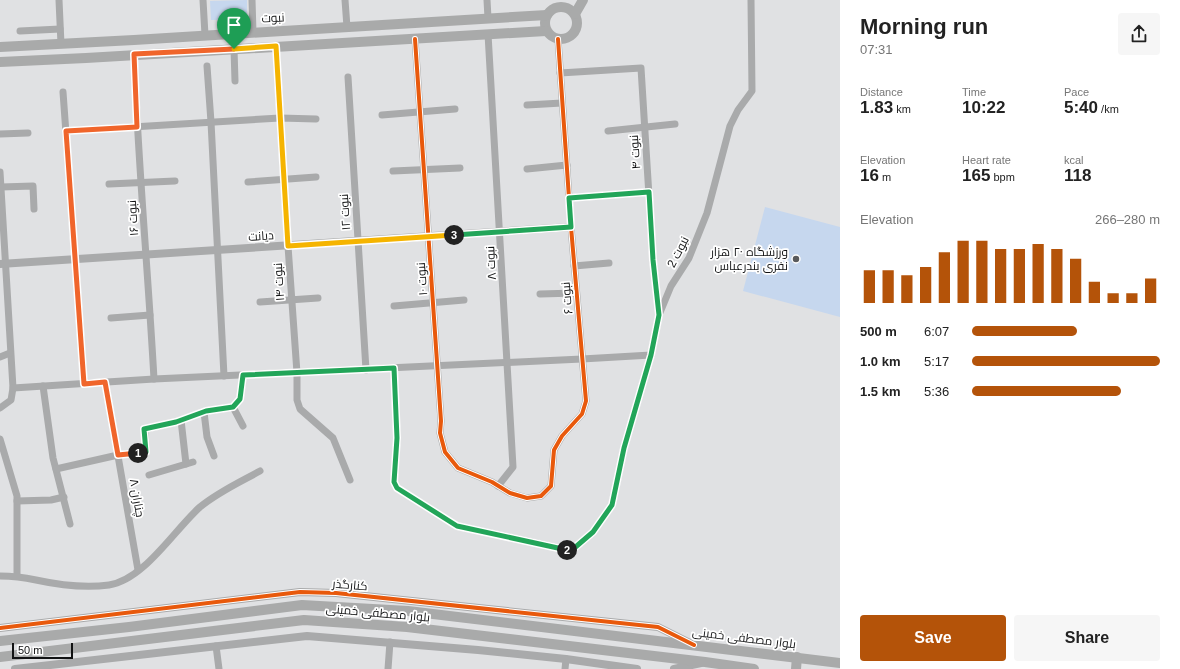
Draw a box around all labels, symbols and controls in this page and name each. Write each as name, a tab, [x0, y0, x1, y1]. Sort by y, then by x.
pin	[217, 8, 251, 49]
street label: نبوت	[261, 10, 285, 26]
button: share	[1118, 13, 1160, 55]
icon: arrive	[223, 14, 245, 36]
text: Morning run	[860, 14, 988, 39]
text: 07:31	[860, 42, 893, 57]
text: Distance	[860, 86, 903, 98]
text: Time	[962, 86, 986, 98]
text: Pace	[1064, 86, 1089, 98]
text: 1.83	[860, 98, 893, 117]
text: 10:22	[962, 98, 1005, 117]
text: 5:40	[1064, 98, 1098, 117]
text: km	[893, 103, 911, 115]
text: /km	[1098, 103, 1119, 115]
street label: نبوت ۴	[627, 134, 643, 170]
text: Elevation	[860, 154, 905, 166]
text: Heart rate	[962, 154, 1011, 166]
text: kcal	[1064, 154, 1084, 166]
text: 16	[860, 166, 879, 185]
text: 165	[962, 166, 990, 185]
text: 118	[1064, 166, 1091, 185]
text: m	[879, 171, 891, 183]
text: bpm	[990, 171, 1015, 183]
street label: نبوت ۱۲	[337, 193, 353, 231]
street label: نبوت ۱۶	[125, 200, 141, 236]
text: Elevation	[860, 212, 913, 227]
text: 266–280 m	[1095, 212, 1160, 227]
pin: 3	[444, 225, 464, 245]
street label: دیانت	[248, 228, 274, 244]
text: 3	[451, 229, 457, 241]
street label: نبوت 2	[664, 234, 692, 270]
place label: ورزشگاه ۲۰ هزار نفری بندرعباس	[710, 245, 788, 273]
street label: نبوت ۸	[483, 246, 499, 280]
marker: ورزشگاه ۲۰ هزار نفری بندرعباس	[791, 254, 801, 264]
street label: نبوت ۱۴	[271, 262, 287, 302]
street label: نبوت ۱۰	[414, 262, 430, 296]
street label: نبوت ۶	[559, 281, 575, 315]
text: 500 m	[860, 324, 897, 339]
text: 6:07	[924, 324, 949, 339]
text: 1.0 km	[860, 354, 900, 369]
text: 5:17	[924, 354, 949, 369]
text: 1.5 km	[860, 384, 900, 399]
text: 5:36	[924, 384, 949, 399]
pin: 1	[128, 443, 148, 463]
text: 1	[135, 447, 141, 459]
street label: چناران ۸	[125, 478, 147, 519]
pin: 2	[557, 540, 577, 560]
text: 2	[564, 544, 570, 556]
street label: کنارگذر	[331, 576, 368, 594]
street label: بلوار مصطفی خمینی	[325, 601, 431, 625]
button: Save	[860, 615, 1006, 661]
button: Share	[1014, 615, 1160, 661]
street label: بلوار مصطفی خمینی	[691, 625, 797, 651]
scale bar	[12, 641, 73, 660]
text: 50 m	[18, 644, 42, 656]

